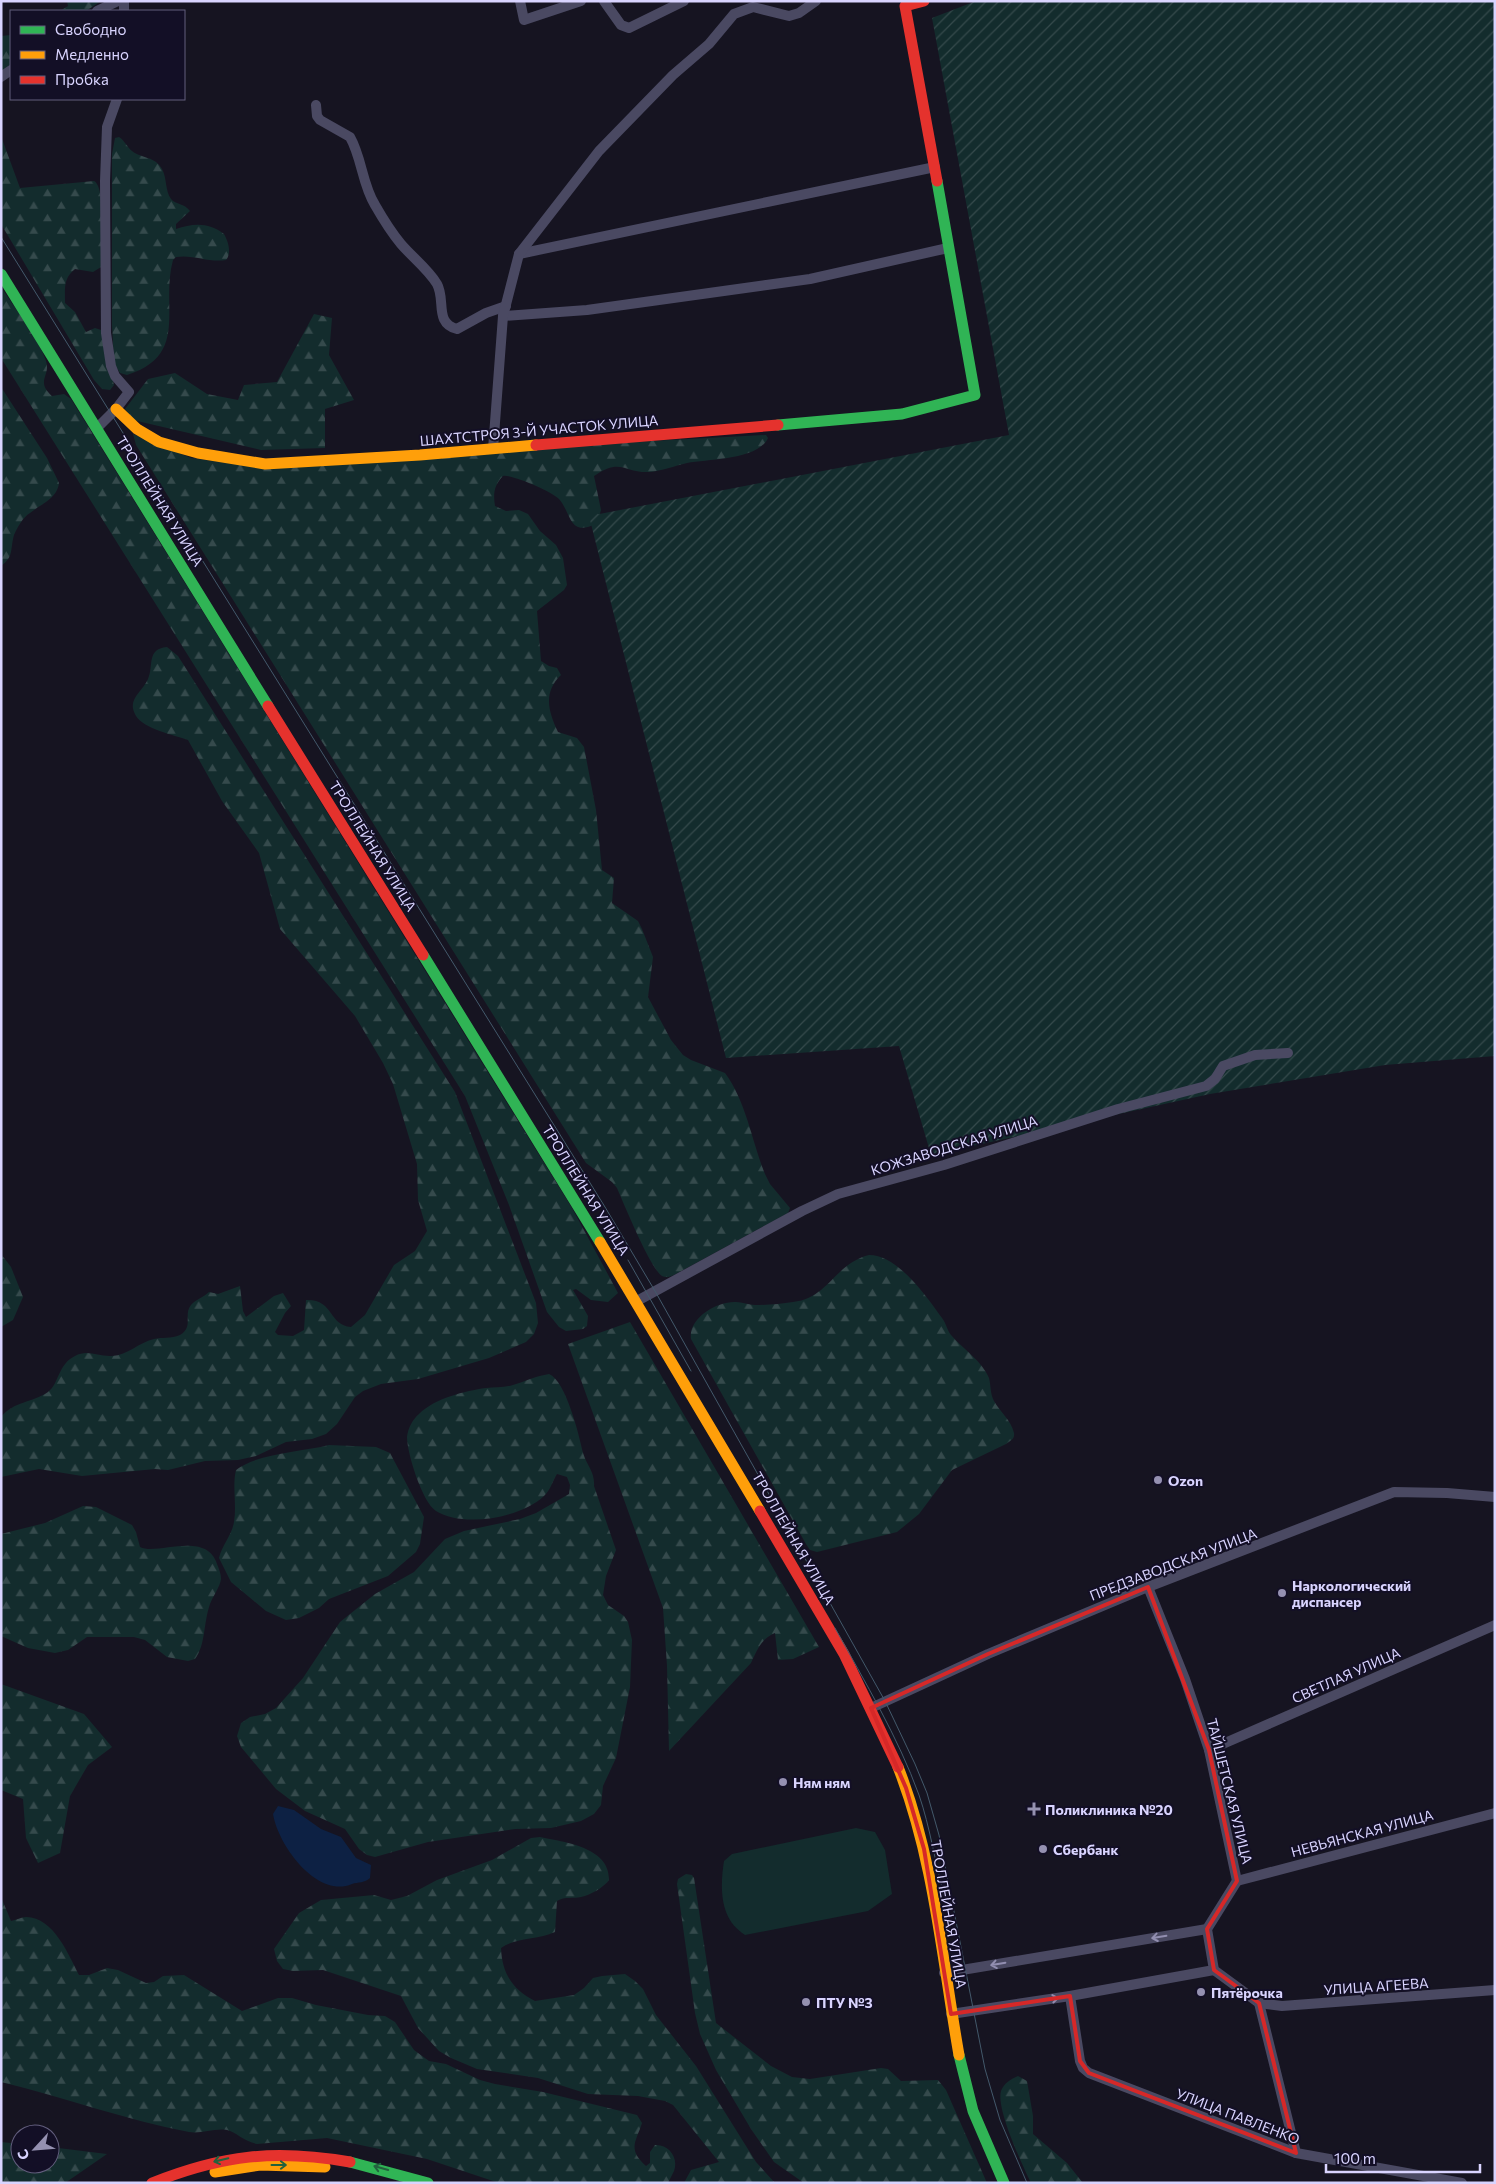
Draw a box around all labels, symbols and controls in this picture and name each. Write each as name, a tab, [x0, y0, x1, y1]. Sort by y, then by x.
legend	[10, 10, 185, 100]
text: Свободно	[55, 20, 126, 38]
text: Медленно	[55, 45, 129, 63]
text: Пробка	[55, 70, 109, 88]
street label: ШАХТСТРОЯ 3-Й УЧАСТОК УЛИЦА	[419, 411, 659, 449]
street label: ТРОЛЛЕЙНАЯ УЛИЦА	[113, 433, 207, 570]
street label: ТРОЛЛЕЙНАЯ УЛИЦА	[326, 778, 420, 915]
street label: КОЖЗАВОДСКАЯ УЛИЦА	[869, 1111, 1040, 1178]
street label: ТРОЛЛЕЙНАЯ УЛИЦА	[539, 1122, 633, 1259]
street label: ТРОЛЛЕЙНАЯ УЛИЦА	[749, 1468, 839, 1608]
place label: Ozon	[1168, 1472, 1203, 1489]
marker: Ozon	[1152, 1474, 1164, 1486]
street label: ПРЕДЗАВОДСКАЯ УЛИЦА	[1087, 1524, 1259, 1604]
place label: Наркологический диспансер	[1292, 1577, 1411, 1610]
marker: Наркологический диспансер	[1276, 1587, 1288, 1599]
street label: СВЕТЛАЯ УЛИЦА	[1289, 1643, 1403, 1707]
street label: ТАЙШЕТСКАЯ УЛИЦА	[1204, 1716, 1256, 1866]
place label: Ням ням	[793, 1774, 850, 1791]
marker: Ням ням	[777, 1776, 789, 1788]
place label: Поликлиника №20	[1045, 1801, 1173, 1818]
marker: Поликлиника №20	[1027, 1802, 1041, 1816]
street label: НЕВЬЯНСКАЯ УЛИЦА	[1289, 1806, 1435, 1860]
street label: ТРОЛЛЕЙНАЯ УЛИЦА	[928, 1838, 971, 1990]
place label: Сбербанк	[1053, 1841, 1118, 1858]
marker: Сбербанк	[1037, 1843, 1049, 1855]
one-way arrow	[1151, 1932, 1167, 1942]
one-way arrow	[991, 1959, 1007, 1969]
street label: УЛИЦА АГЕЕВА	[1323, 1974, 1429, 1998]
place label: Пятёрочка	[1211, 1984, 1283, 2001]
marker: Пятёрочка	[1195, 1986, 1207, 1998]
place label: ПТУ №3	[816, 1994, 873, 2011]
one-way arrow	[1043, 1994, 1059, 2004]
marker: ПТУ №3	[800, 1996, 812, 2008]
street label: УЛИЦА ПАВЛЕНКО	[1174, 2085, 1302, 2147]
north arrow	[10, 2124, 60, 2174]
scale bar	[1326, 2142, 1480, 2174]
text: С	[13, 2147, 33, 2163]
text: 100 m	[1334, 2149, 1376, 2167]
one-way arrow	[213, 2156, 229, 2165]
one-way arrow	[270, 2160, 287, 2170]
one-way arrow	[374, 2163, 390, 2173]

